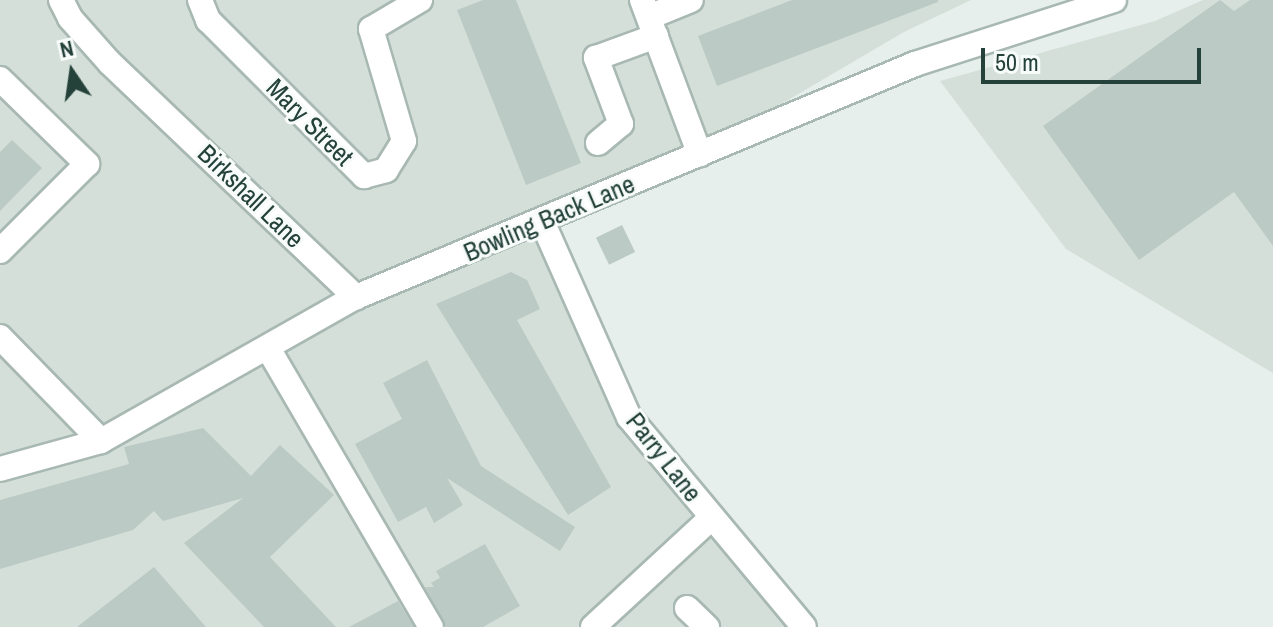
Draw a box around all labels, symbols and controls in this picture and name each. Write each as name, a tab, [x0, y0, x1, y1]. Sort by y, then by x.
north arrow	[32, 32, 112, 112]
scale bar	[985, 32, 1205, 82]
text: N	[57, 33, 76, 65]
text: 50 m	[995, 46, 1039, 78]
street label: Mary Street	[260, 72, 360, 172]
street label: Birkshall Lane	[192, 138, 310, 254]
street label: Bowling Back Lane	[459, 168, 639, 268]
street label: Parry Lane	[620, 406, 708, 508]

